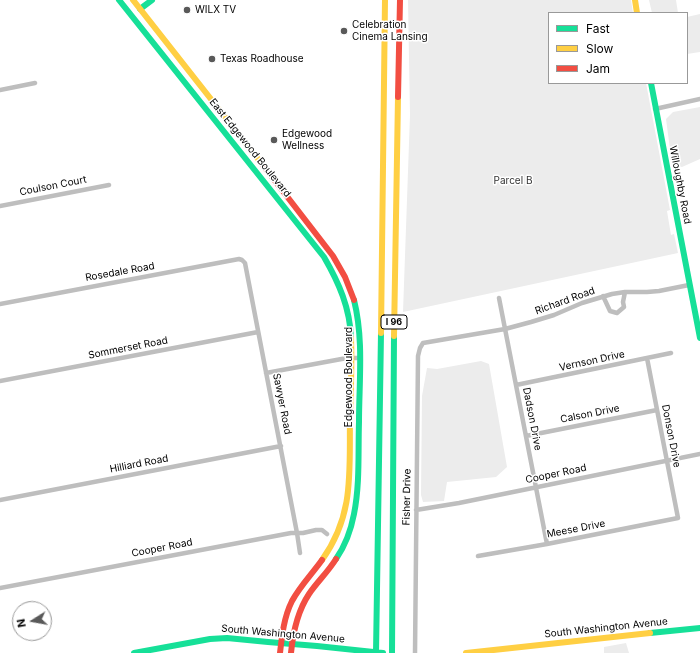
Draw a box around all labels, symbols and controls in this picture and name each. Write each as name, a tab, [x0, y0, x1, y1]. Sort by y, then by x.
place label: WILX TV	[195, 4, 236, 16]
marker: WILX TV	[182, 5, 192, 15]
legend	[548, 12, 688, 84]
place label: Celebration Cinema Lansing	[352, 19, 428, 42]
text: Fast	[586, 21, 610, 36]
marker: Celebration Cinema Lansing	[339, 26, 349, 36]
text: Slow	[586, 41, 613, 56]
place label: Texas Roadhouse	[220, 53, 303, 65]
marker: Texas Roadhouse	[207, 54, 217, 64]
text: Jam	[586, 61, 610, 76]
street label: East Edgewood Boulevard	[207, 96, 293, 200]
place label: Edgewood Wellness	[282, 128, 332, 152]
marker: Edgewood Wellness	[269, 135, 279, 145]
street label: Willoughby Road	[667, 145, 693, 225]
street label: Coulson Court	[18, 174, 88, 198]
park label: Parcel B	[494, 175, 532, 187]
street label: Rosedale Road	[84, 260, 156, 284]
street label: Richard Road	[533, 285, 597, 317]
road number: I 96	[381, 315, 407, 329]
street label: Edgewood Boulevard	[343, 327, 355, 427]
street label: Sommerset Road	[87, 334, 169, 362]
street label: Vernson Drive	[558, 348, 626, 374]
street label: Sawyer Road	[270, 372, 294, 436]
street label: Dadson Drive	[520, 387, 544, 451]
street label: Calson Drive	[559, 402, 621, 426]
street label: Donson Drive	[659, 403, 683, 469]
street label: Hilliard Road	[109, 452, 169, 476]
street label: Cooper Road	[524, 462, 588, 486]
street label: Fisher Drive	[401, 469, 413, 525]
street label: Meese Drive	[546, 517, 606, 541]
street label: Cooper Road	[130, 536, 194, 560]
north arrow	[12, 601, 52, 641]
street label: South Washington Avenue	[544, 616, 668, 640]
text: N	[14, 618, 29, 629]
street label: South Washington Avenue	[221, 623, 345, 645]

